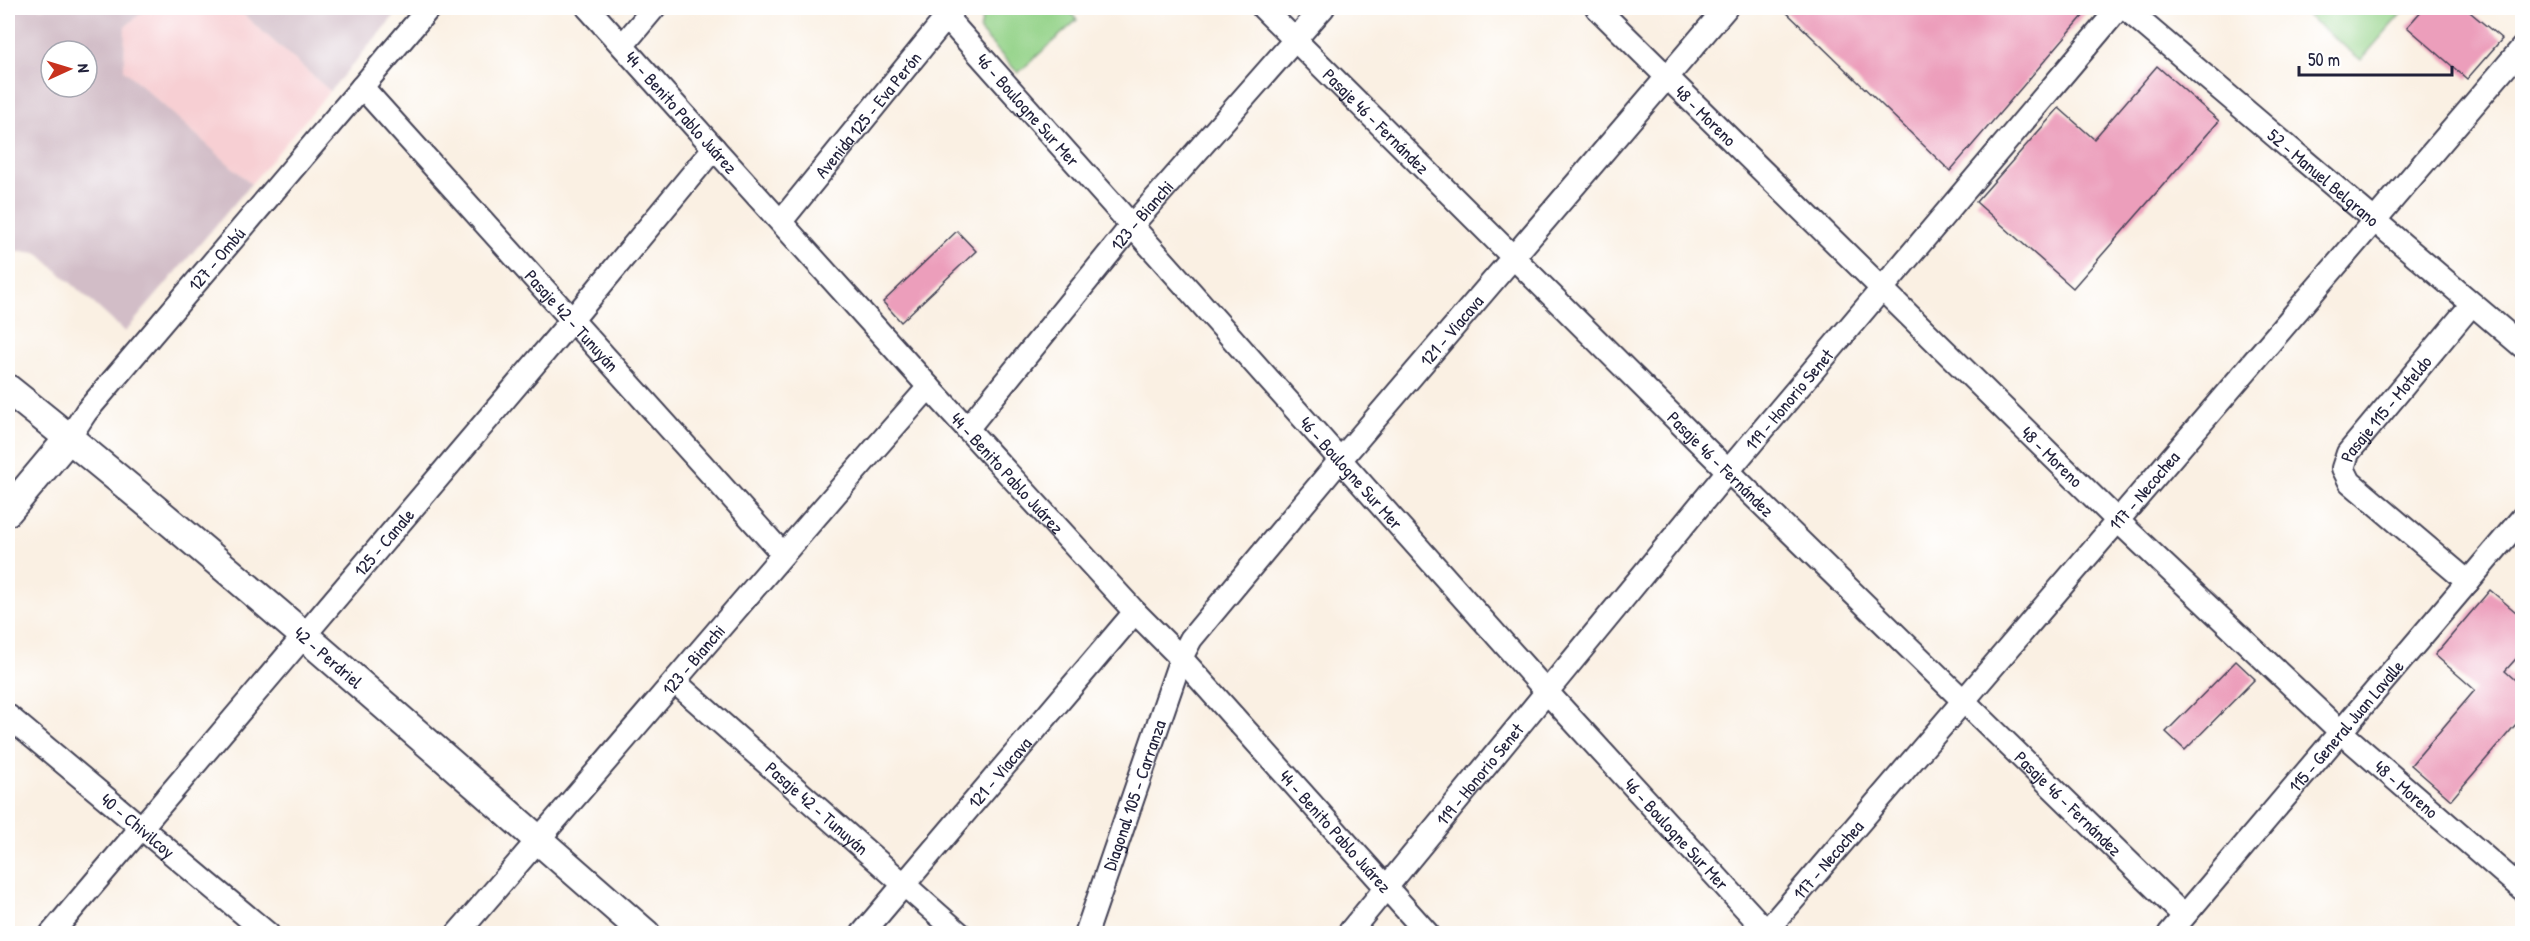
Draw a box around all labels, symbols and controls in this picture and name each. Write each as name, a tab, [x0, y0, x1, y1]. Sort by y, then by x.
north arrow	[39, 39, 99, 99]
scale bar	[2299, 39, 2452, 77]
street label: 44 - Benito Pablo Juárez	[620, 45, 744, 179]
street label: Avenida 125 - Eva Perón	[809, 46, 927, 183]
street label: 46 - Boulogne Sur Mer	[971, 47, 1086, 172]
text: 50 m	[2308, 47, 2340, 72]
street label: Pasaje 46 - Fernández	[1318, 62, 1435, 180]
text: N	[73, 63, 95, 73]
street label: 48 - Moreno	[1670, 79, 1742, 151]
street label: 52 - Manuel Belgrano	[2263, 122, 2385, 232]
street label: 123 - Bianchi	[1104, 174, 1179, 256]
street label: 127 - Ombú	[182, 222, 250, 296]
street label: Pasaje 42 - Tunuyán	[519, 264, 625, 377]
street label: 121 - Viacava	[1413, 289, 1489, 371]
street label: 119 - Honorio Senet	[1739, 342, 1839, 455]
street label: Pasaje 115 - Moteldo	[2334, 350, 2437, 465]
street label: Pasaje 46 - Fernández	[1662, 405, 1780, 522]
street label: 44 - Benito Pablo Juárez	[945, 406, 1070, 539]
street label: 46 - Boulogne Sur Mer	[1294, 410, 1409, 535]
street label: 48 - Moreno	[2016, 420, 2089, 492]
street label: 117 - Necochea	[2103, 445, 2185, 535]
street label: 125 - Canale	[347, 503, 420, 581]
street label: 123 - Bianchi	[656, 619, 730, 700]
street label: 42 - Perdriel	[289, 620, 369, 694]
street label: 115 - General Juan Lavalle	[2282, 654, 2409, 797]
street label: Diagonal 105 - Carranza	[1096, 716, 1171, 874]
street label: 119 - Honorio Senet	[1430, 717, 1529, 831]
street label: 121 - Viacava	[962, 731, 1037, 813]
street label: Pasaje 46 - Fernández	[2009, 745, 2128, 862]
street label: 48 - Moreno	[2369, 754, 2444, 824]
street label: Pasaje 42 - Tunuyán	[760, 755, 874, 860]
street label: 44 - Benito Pablo Juárez	[1274, 764, 1398, 898]
street label: 46 - Boulogne Sur Mer	[1619, 772, 1735, 895]
street label: 40 - Chivilcoy	[96, 787, 181, 864]
street label: 117 - Necochea	[1787, 814, 1869, 905]

